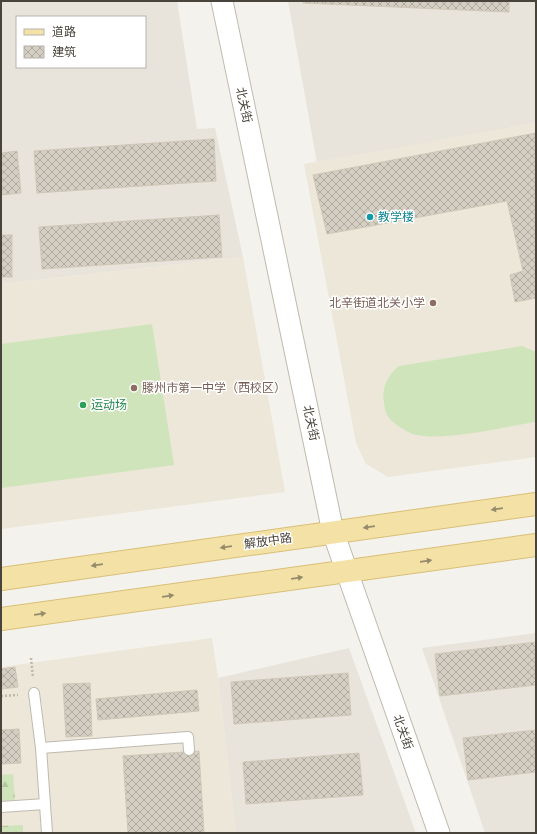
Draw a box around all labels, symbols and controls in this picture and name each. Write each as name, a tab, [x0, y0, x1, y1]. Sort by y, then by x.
legend	[16, 16, 146, 68]
text: 道路	[52, 24, 76, 40]
text: 建筑	[52, 44, 76, 60]
street label: 北关街	[232, 86, 256, 124]
place label: 教学楼	[378, 209, 414, 225]
marker: 教学楼	[365, 212, 375, 222]
place label: 北辛街道北关小学	[329, 295, 425, 311]
marker: 北辛街道北关小学	[428, 298, 438, 308]
place label: 滕州市第一中学（西校区）	[142, 380, 286, 396]
marker: 滕州市第一中学（西校区）	[129, 383, 139, 393]
place label: 运动场	[91, 397, 127, 413]
marker: 运动场	[78, 400, 88, 410]
street label: 北关街	[299, 404, 323, 442]
one-way arrow	[491, 506, 503, 512]
one-way arrow	[362, 524, 375, 530]
street label: 解放中路	[243, 530, 293, 552]
one-way arrow	[220, 544, 232, 550]
one-way arrow	[420, 557, 432, 564]
one-way arrow	[91, 562, 103, 568]
one-way arrow	[291, 575, 303, 581]
one-way arrow	[162, 593, 175, 599]
one-way arrow	[34, 611, 46, 617]
street label: 北关街	[390, 712, 416, 752]

